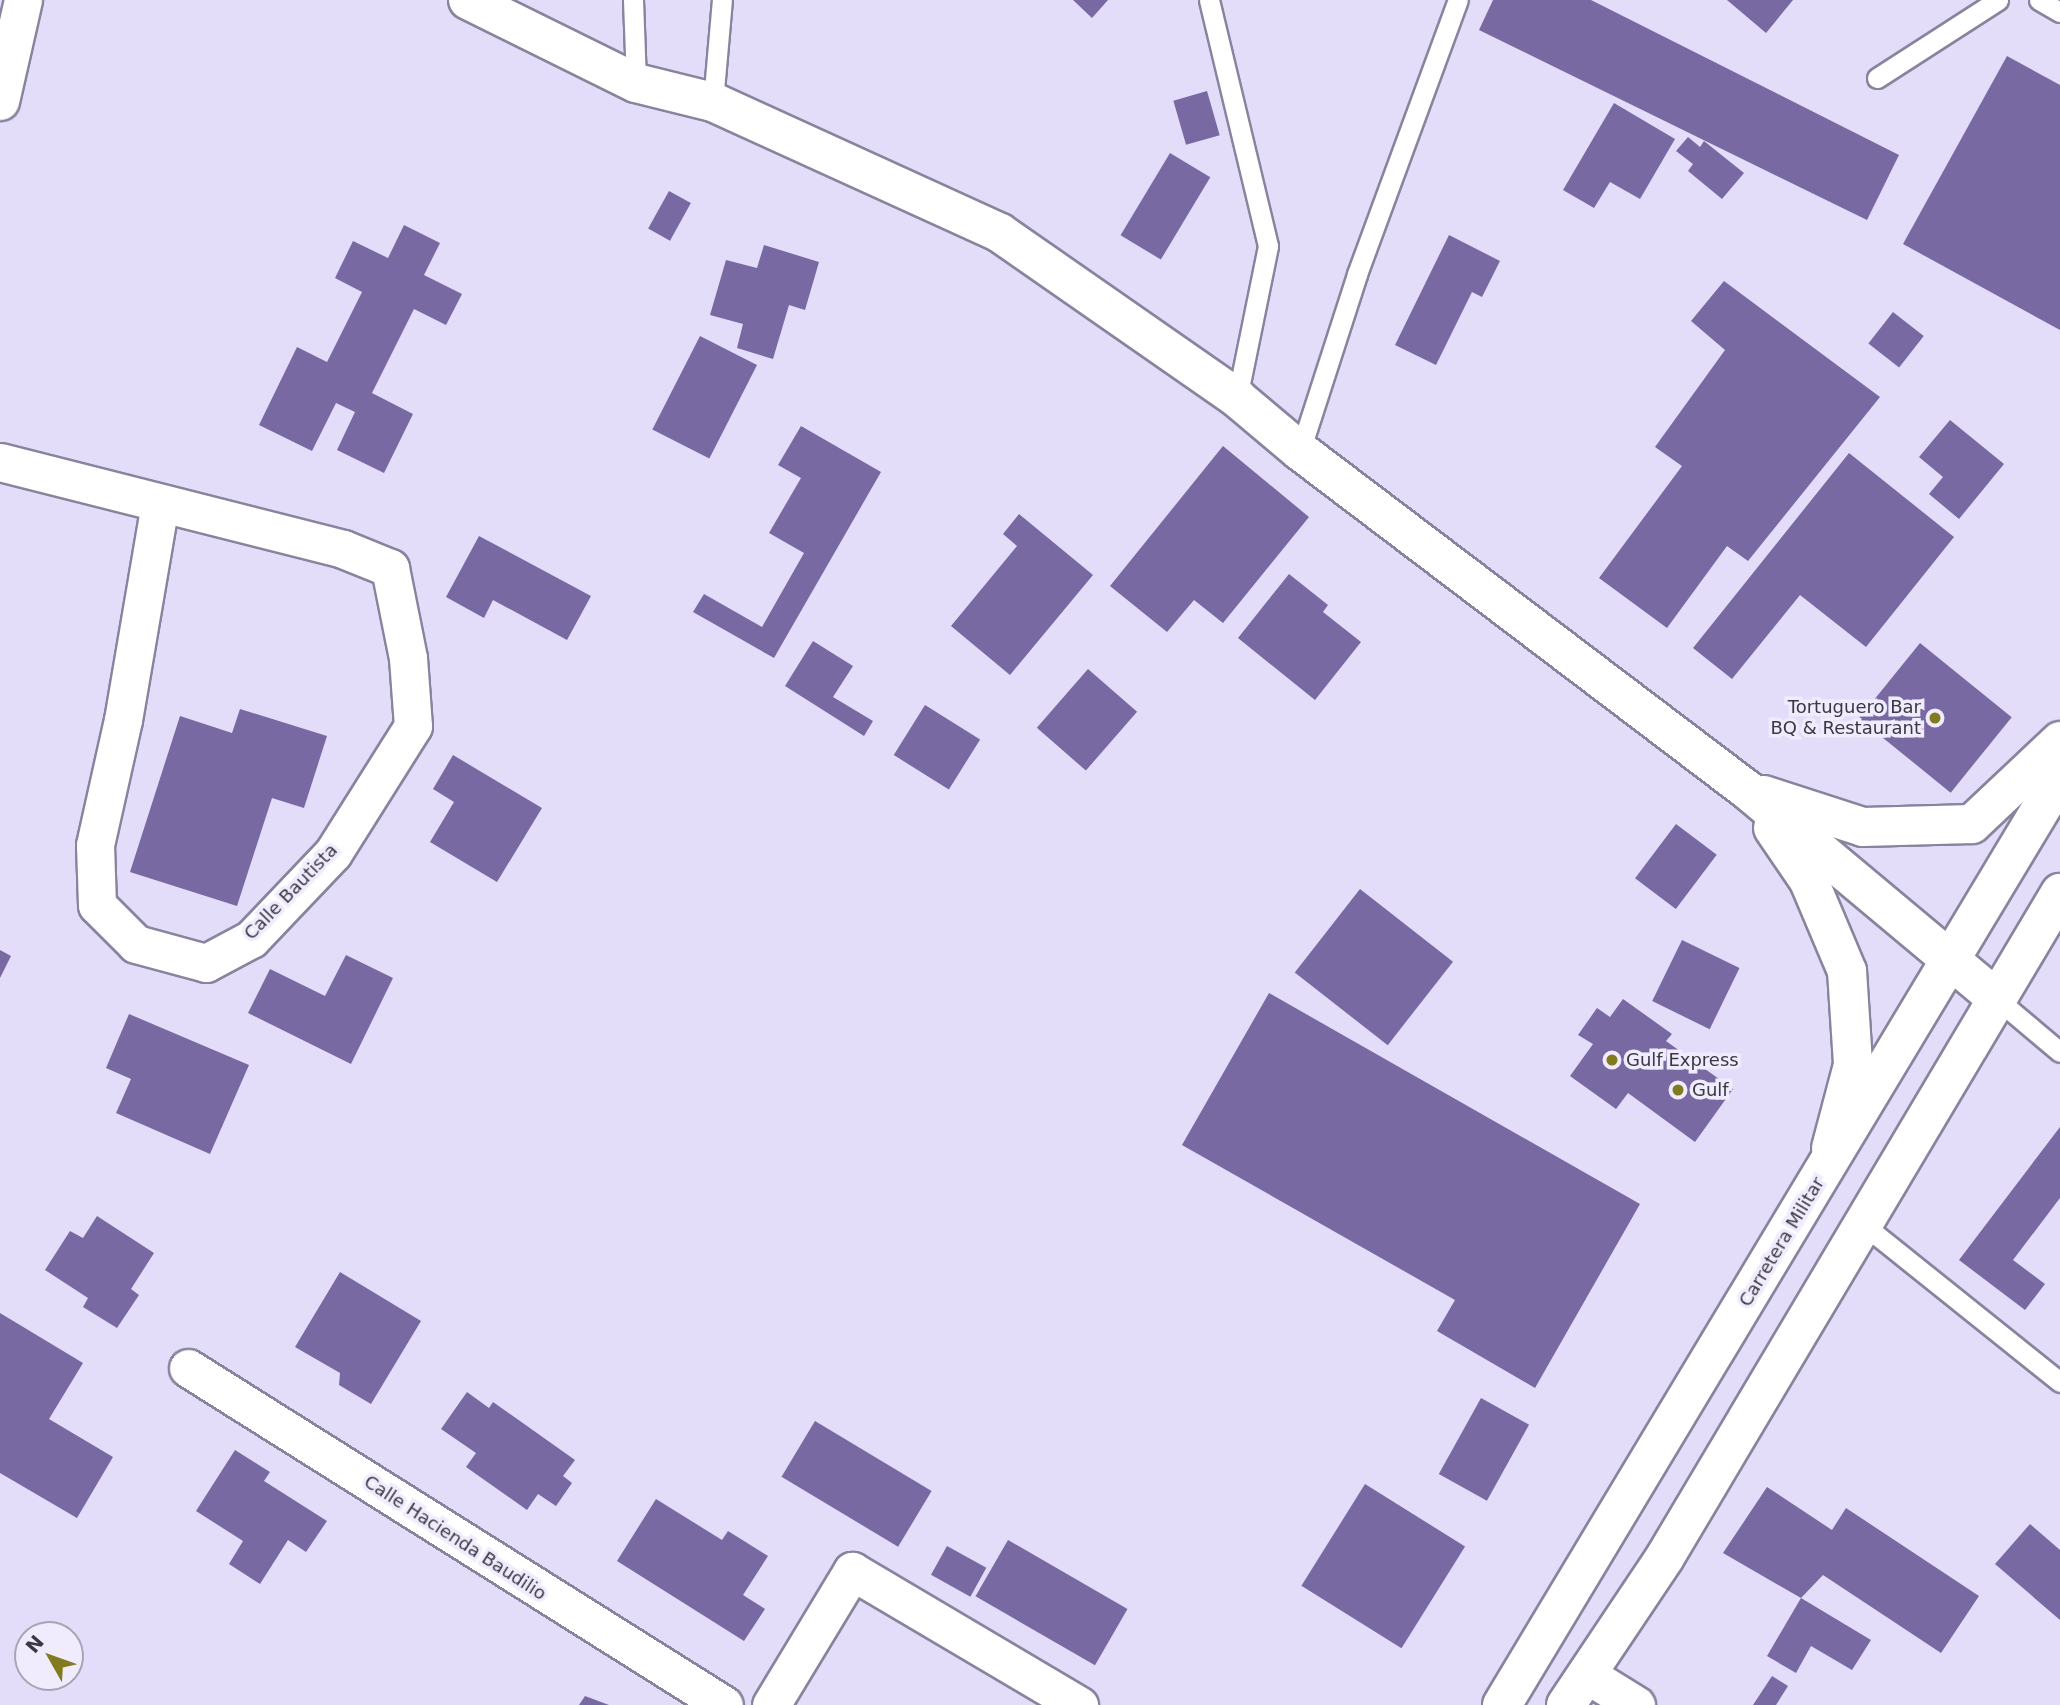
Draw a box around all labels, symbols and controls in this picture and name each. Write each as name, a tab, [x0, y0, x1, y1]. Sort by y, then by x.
place label: Tortuguero Bar BQ & Restaurant	[1770, 697, 1921, 740]
marker: Tortuguero Bar BQ & Restaurant	[1927, 710, 1943, 726]
street label: Calle Bautista	[240, 840, 342, 944]
place label: Gulf Express	[1626, 1049, 1739, 1071]
marker: Gulf Express	[1604, 1052, 1620, 1068]
place label: Gulf	[1692, 1079, 1729, 1101]
marker: Gulf	[1670, 1082, 1686, 1098]
street label: Carretera Militar	[1735, 1173, 1829, 1311]
street label: Calle Hacienda Baudilio	[360, 1471, 550, 1605]
north arrow	[14, 1621, 84, 1691]
text: N	[21, 1631, 48, 1657]

